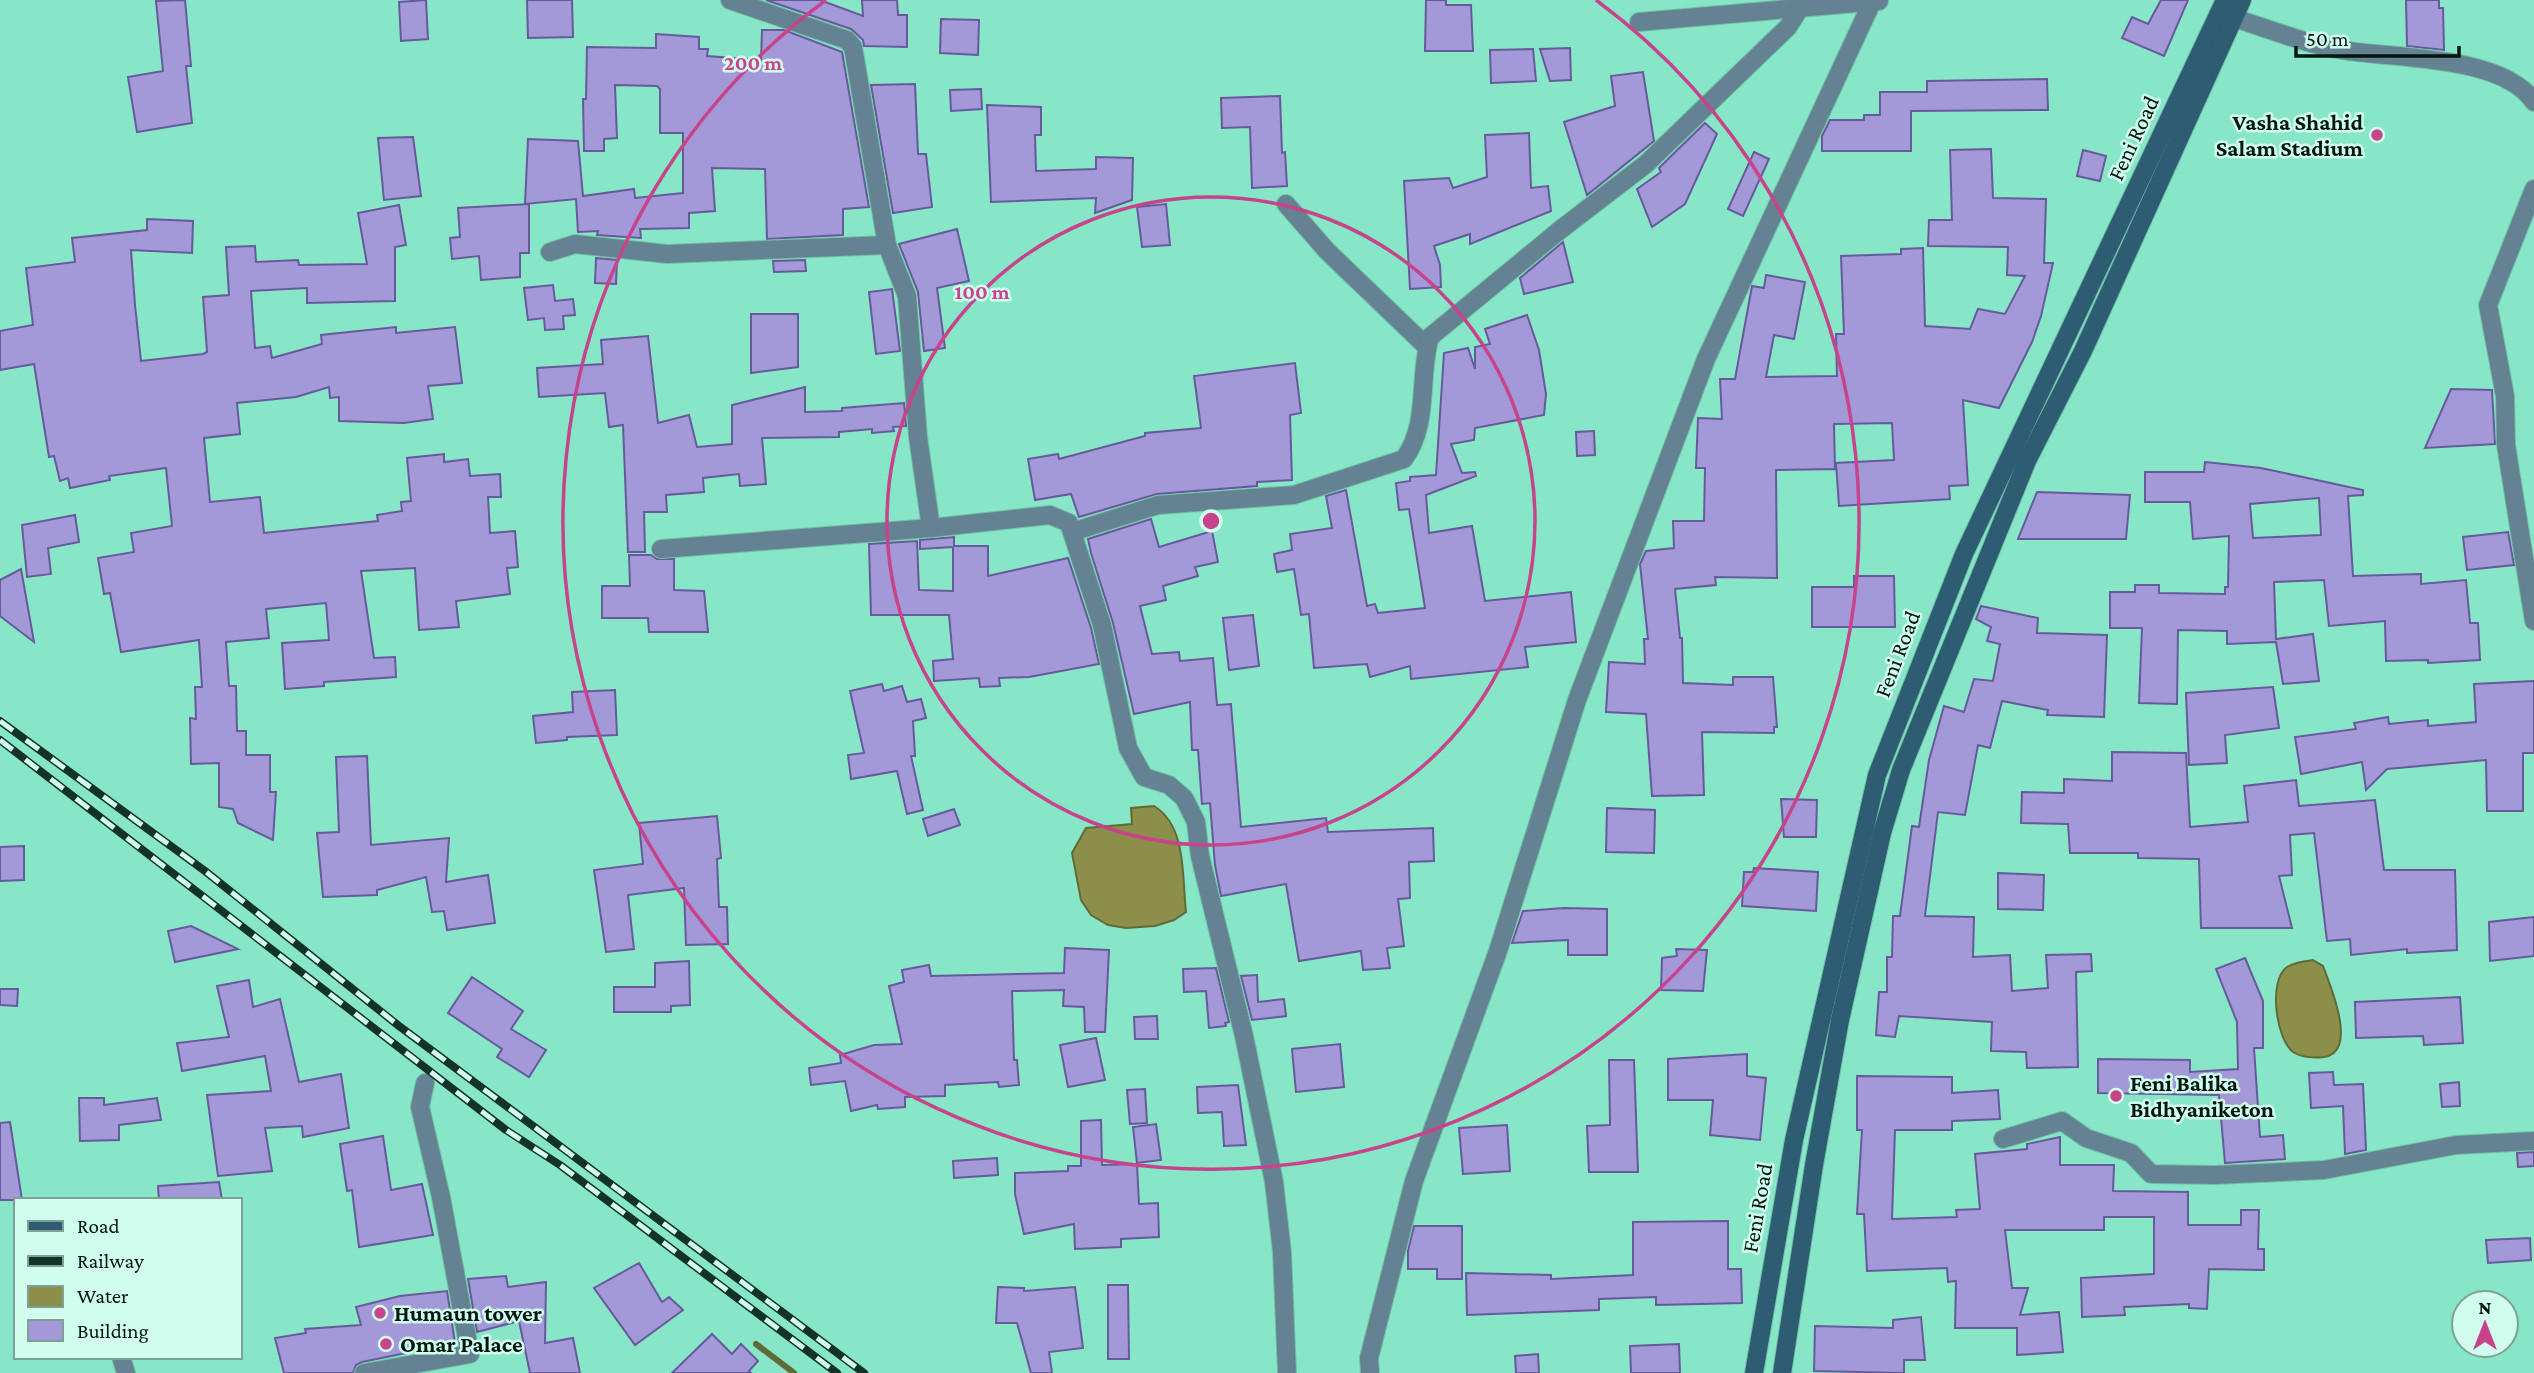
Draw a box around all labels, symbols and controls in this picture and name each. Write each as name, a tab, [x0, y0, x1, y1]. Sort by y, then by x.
scale bar	[2296, 14, 2459, 58]
text: 50 m	[2306, 27, 2349, 51]
text: 200 m	[724, 51, 782, 75]
street label: Feni Road	[2102, 92, 2164, 184]
place label: Vasha Shahid Salam Stadium	[2216, 109, 2364, 161]
marker: Vasha Shahid Salam Stadium	[2369, 127, 2385, 143]
text: 100 m	[954, 280, 1010, 304]
centre of rings	[1199, 509, 1223, 533]
street label: Feni Road	[1869, 607, 1925, 701]
place label: Feni Balika Bidhyaniketon	[2130, 1070, 2274, 1122]
marker: Feni Balika Bidhyaniketon	[2108, 1088, 2124, 1104]
street label: Feni Road	[1736, 1161, 1778, 1255]
legend	[14, 1198, 242, 1359]
text: Road	[77, 1214, 120, 1238]
text: Railway	[77, 1249, 144, 1273]
text: Water	[77, 1284, 129, 1308]
north arrow	[2450, 1289, 2520, 1359]
text: N	[2479, 1297, 2492, 1318]
place label: Humaun tower	[394, 1300, 542, 1326]
marker: Humaun tower	[372, 1305, 388, 1321]
text: Building	[77, 1319, 149, 1343]
place label: Omar Palace	[400, 1331, 523, 1357]
marker: Omar Palace	[378, 1336, 394, 1352]

